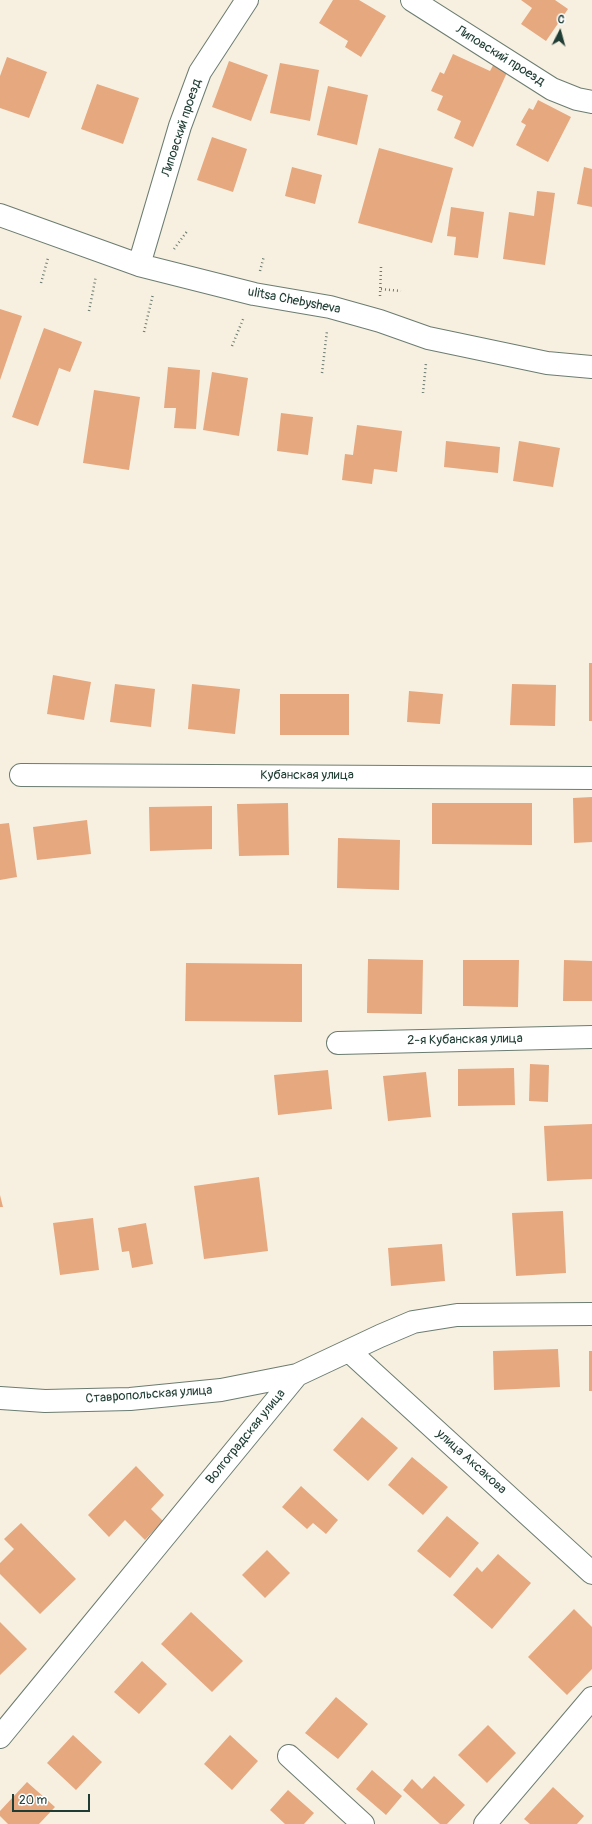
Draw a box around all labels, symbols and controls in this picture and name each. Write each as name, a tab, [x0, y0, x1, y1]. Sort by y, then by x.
north arrow	[540, 12, 580, 52]
text: С	[557, 13, 565, 26]
street label: Липовский проезд	[453, 22, 547, 90]
street label: Липовский проезд	[159, 77, 205, 179]
street label: ulitsa Chebysheva	[246, 284, 342, 318]
street label: Кубанская улица	[260, 768, 354, 784]
street label: 2-я Кубанская улица	[407, 1031, 523, 1049]
street label: Ставропольская улица	[85, 1383, 213, 1407]
street label: Волгоградская улица	[203, 1386, 289, 1488]
street label: улица Аксакова	[433, 1426, 509, 1498]
scale bar	[14, 1786, 92, 1812]
text: 20 m	[19, 1793, 47, 1808]

